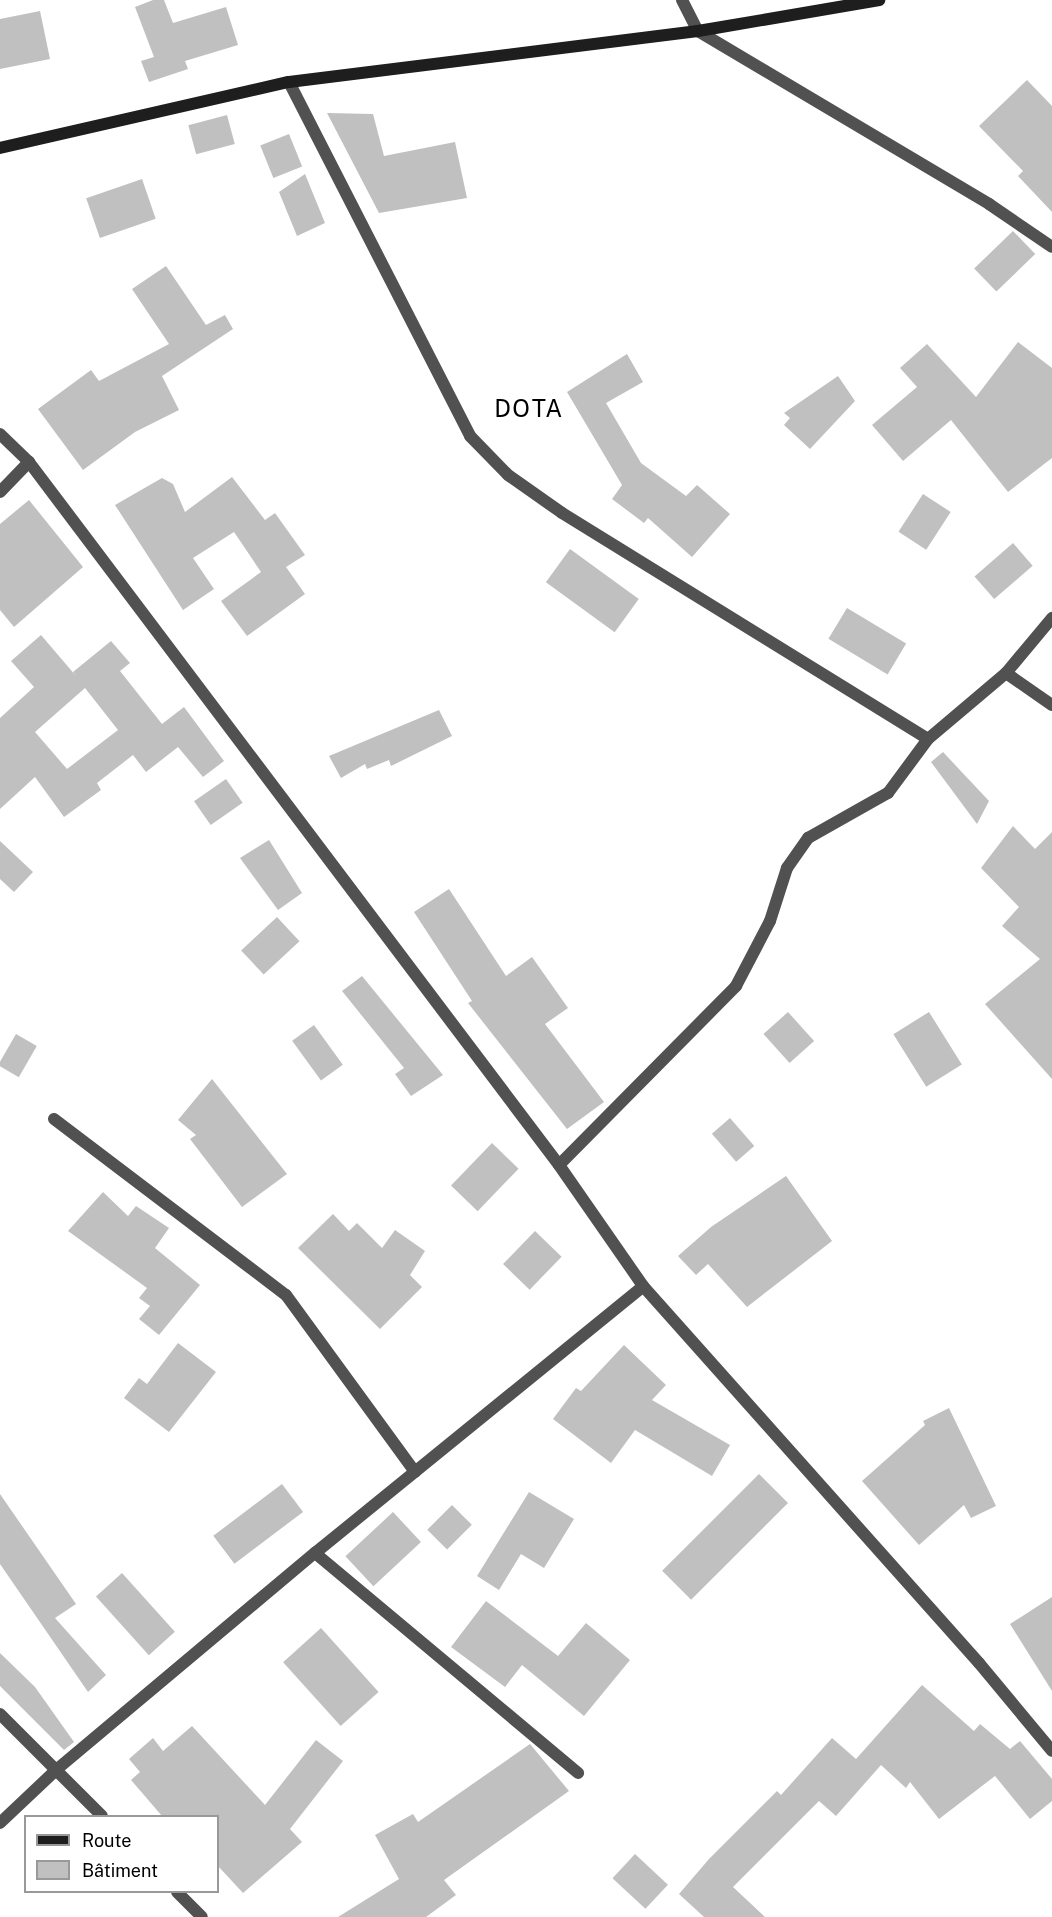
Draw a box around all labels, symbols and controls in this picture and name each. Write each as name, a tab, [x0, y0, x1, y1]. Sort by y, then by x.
district label: DOTA	[494, 395, 564, 423]
legend	[24, 1815, 219, 1893]
text: Route	[82, 1830, 131, 1851]
text: Bâtiment	[82, 1860, 158, 1881]

